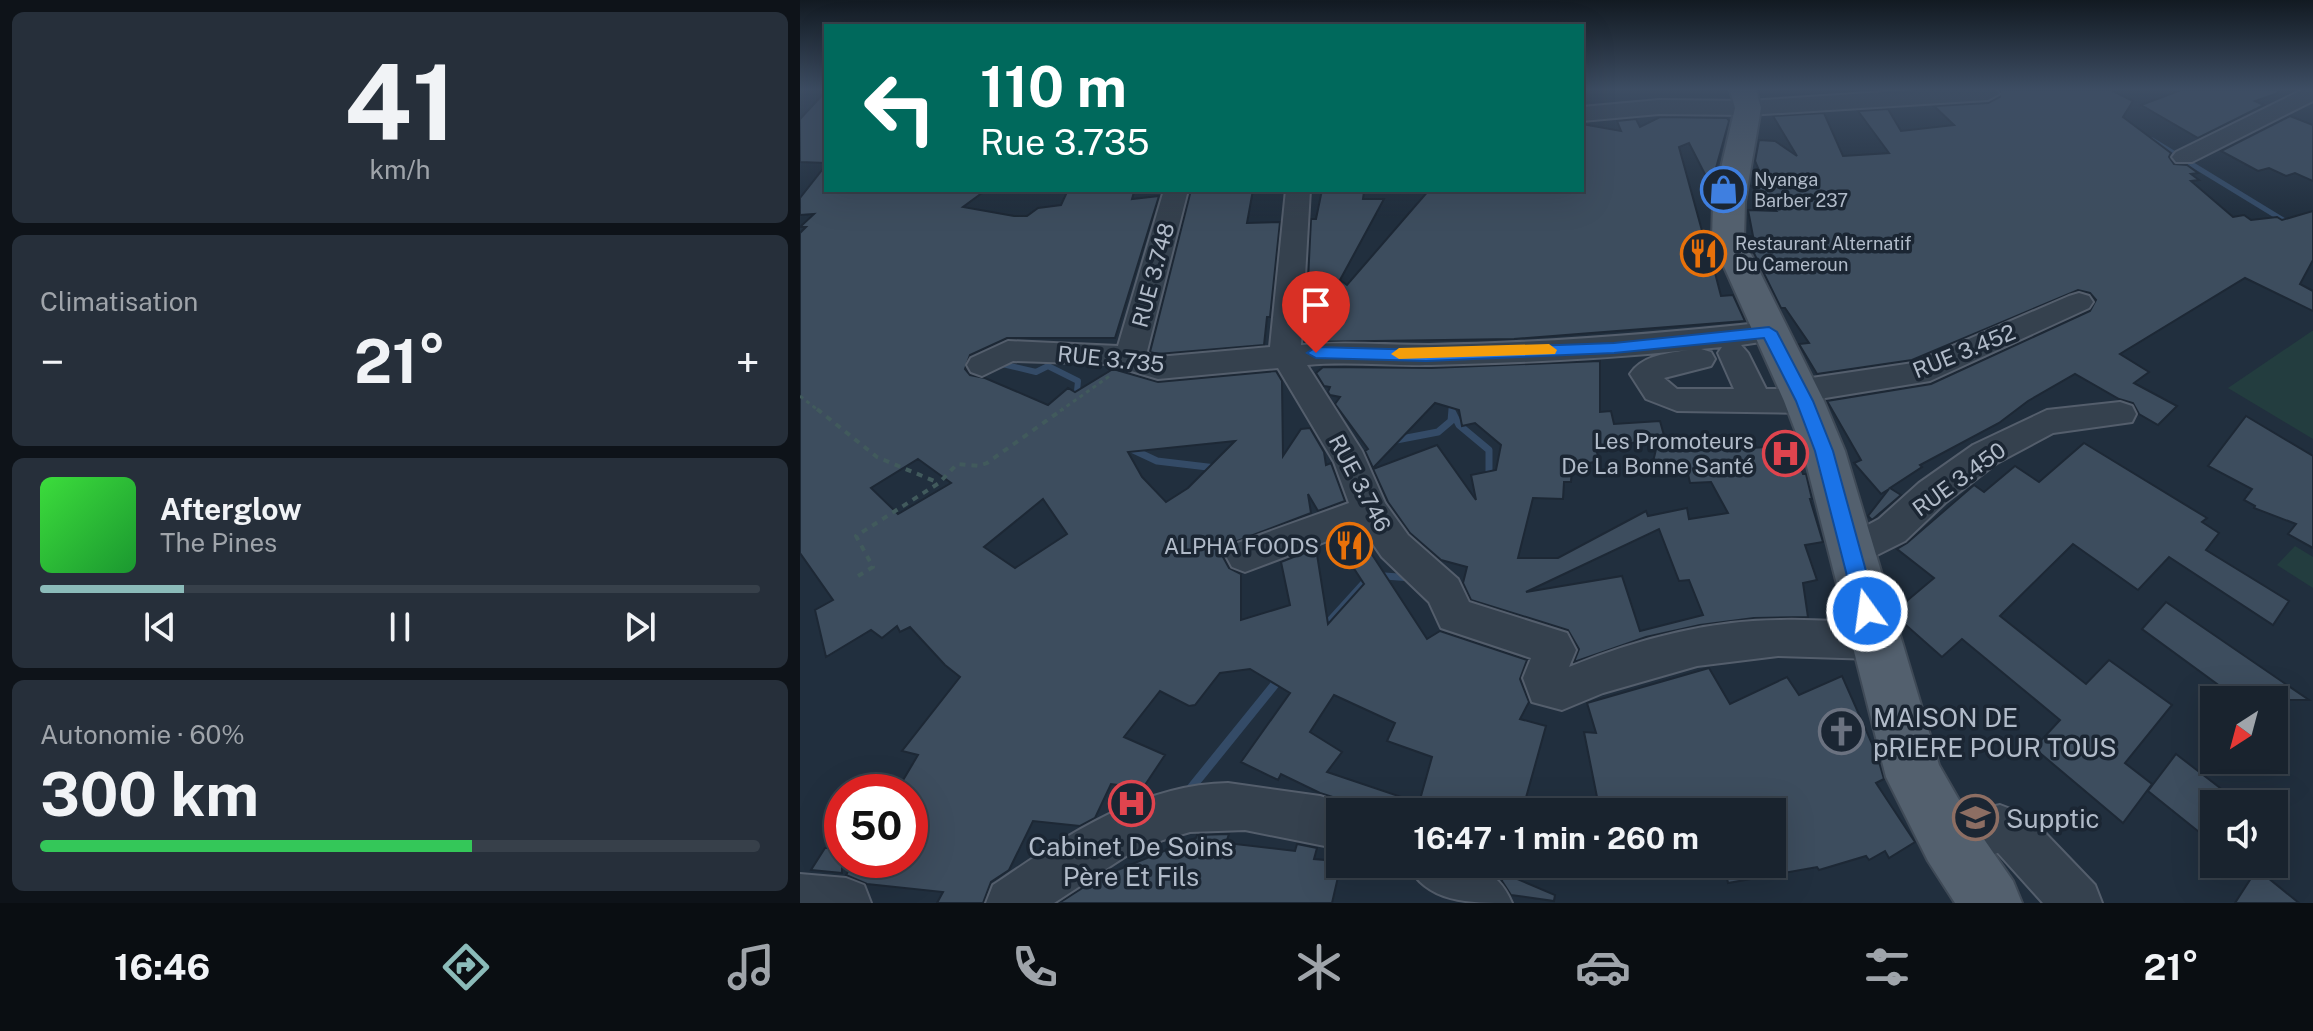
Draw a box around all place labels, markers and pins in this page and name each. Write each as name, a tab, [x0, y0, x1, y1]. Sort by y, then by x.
shop icon: Nyanga Barber 237	[1699, 165, 1747, 213]
place label: Nyanga Barber 237	[1754, 169, 1848, 211]
restaurant icon: Restaurant Alternatif Du Cameroun	[1680, 229, 1728, 277]
place label: Restaurant Alternatif Du Cameroun	[1735, 233, 1911, 275]
pin	[1282, 271, 1350, 353]
place label: Les Promoteurs De La Bonne Santé	[1561, 428, 1754, 479]
hospital icon: Les Promoteurs De La Bonne Santé	[1761, 430, 1809, 478]
restaurant icon: ALPHA FOODS	[1326, 522, 1374, 570]
place label: ALPHA FOODS	[1164, 533, 1319, 559]
place label: MAISON DE pRIERE POUR TOUS	[1873, 702, 2117, 763]
church icon: MAISON DE pRIERE POUR TOUS	[1818, 708, 1866, 756]
hospital icon: Cabinet De Soins Père Et Fils	[1107, 779, 1155, 827]
school or university icon: Supptic	[1951, 794, 1999, 842]
place label: Supptic	[2006, 803, 2100, 834]
place label: Cabinet De Soins Père Et Fils	[1028, 831, 1234, 892]

